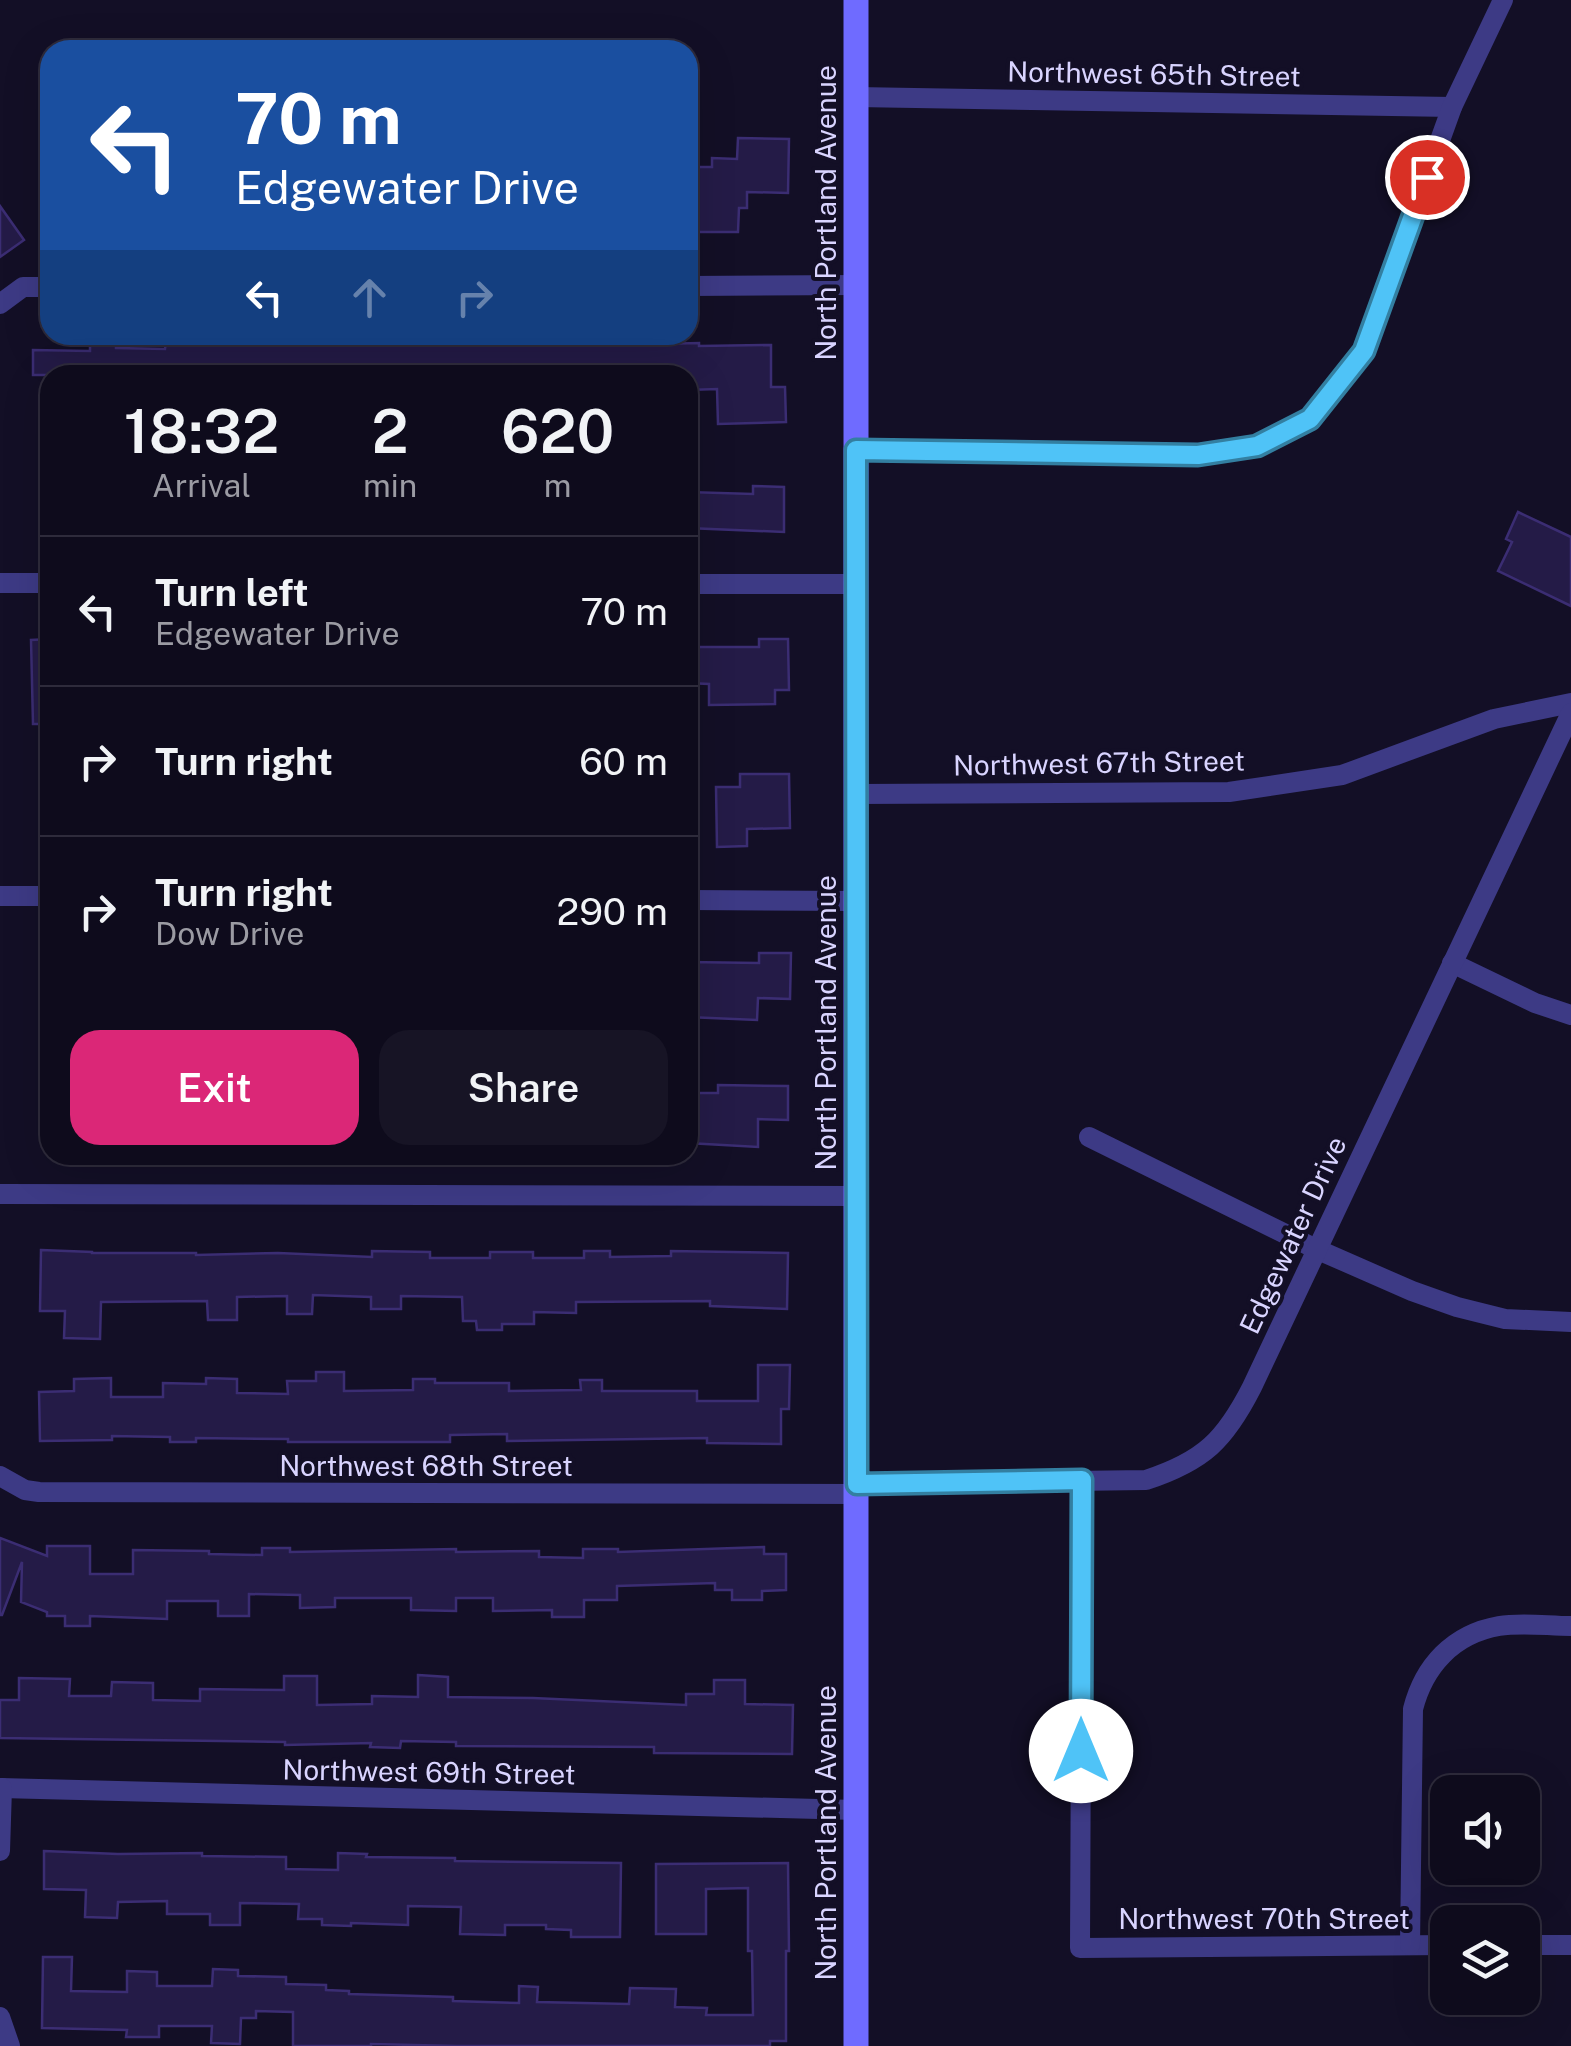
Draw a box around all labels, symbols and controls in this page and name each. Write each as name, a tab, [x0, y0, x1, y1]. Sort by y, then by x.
street label: Northwest 65th Street	[1007, 54, 1301, 93]
street label: North Portland Avenue	[809, 65, 842, 361]
text: 70 m	[235, 77, 402, 160]
icon: left	[70, 80, 200, 210]
pin	[1385, 135, 1470, 220]
icon: arrive	[1400, 150, 1455, 205]
text: Edgewater Drive	[235, 161, 579, 214]
icon: left	[237, 270, 292, 325]
icon: ahead	[342, 270, 397, 325]
icon: right	[447, 270, 502, 325]
text: 18:32	[124, 396, 279, 467]
text: 2	[372, 396, 409, 467]
text: 620	[501, 396, 614, 467]
text: Arrival	[152, 467, 251, 504]
text: min	[363, 467, 417, 504]
text: m	[544, 467, 571, 504]
text: Turn left	[155, 570, 309, 615]
icon: left	[70, 584, 125, 639]
text: 70 m	[581, 589, 668, 634]
text: Edgewater Drive	[155, 615, 400, 652]
icon: right	[70, 734, 125, 789]
text: Turn right	[155, 739, 333, 784]
text: 60 m	[579, 739, 668, 784]
street label: Northwest 67th Street	[953, 743, 1245, 782]
text: Turn right	[155, 870, 333, 915]
street label: North Portland Avenue	[809, 875, 842, 1171]
icon: right	[70, 884, 125, 939]
text: 290 m	[557, 889, 668, 934]
text: Dow Drive	[155, 915, 304, 952]
button: Exit	[70, 1030, 359, 1145]
button: Share	[379, 1030, 668, 1145]
street label: Edgewater Drive	[1232, 1131, 1353, 1339]
street label: Northwest 68th Street	[279, 1449, 573, 1482]
street label: North Portland Avenue	[809, 1685, 842, 1981]
position arrow	[1029, 1699, 1133, 1803]
street label: Northwest 69th Street	[282, 1752, 576, 1791]
map controls	[1430, 1775, 1540, 2015]
button: sound	[1430, 1775, 1540, 1885]
street label: Northwest 70th Street	[1118, 1902, 1410, 1935]
button: layers	[1430, 1905, 1540, 2015]

